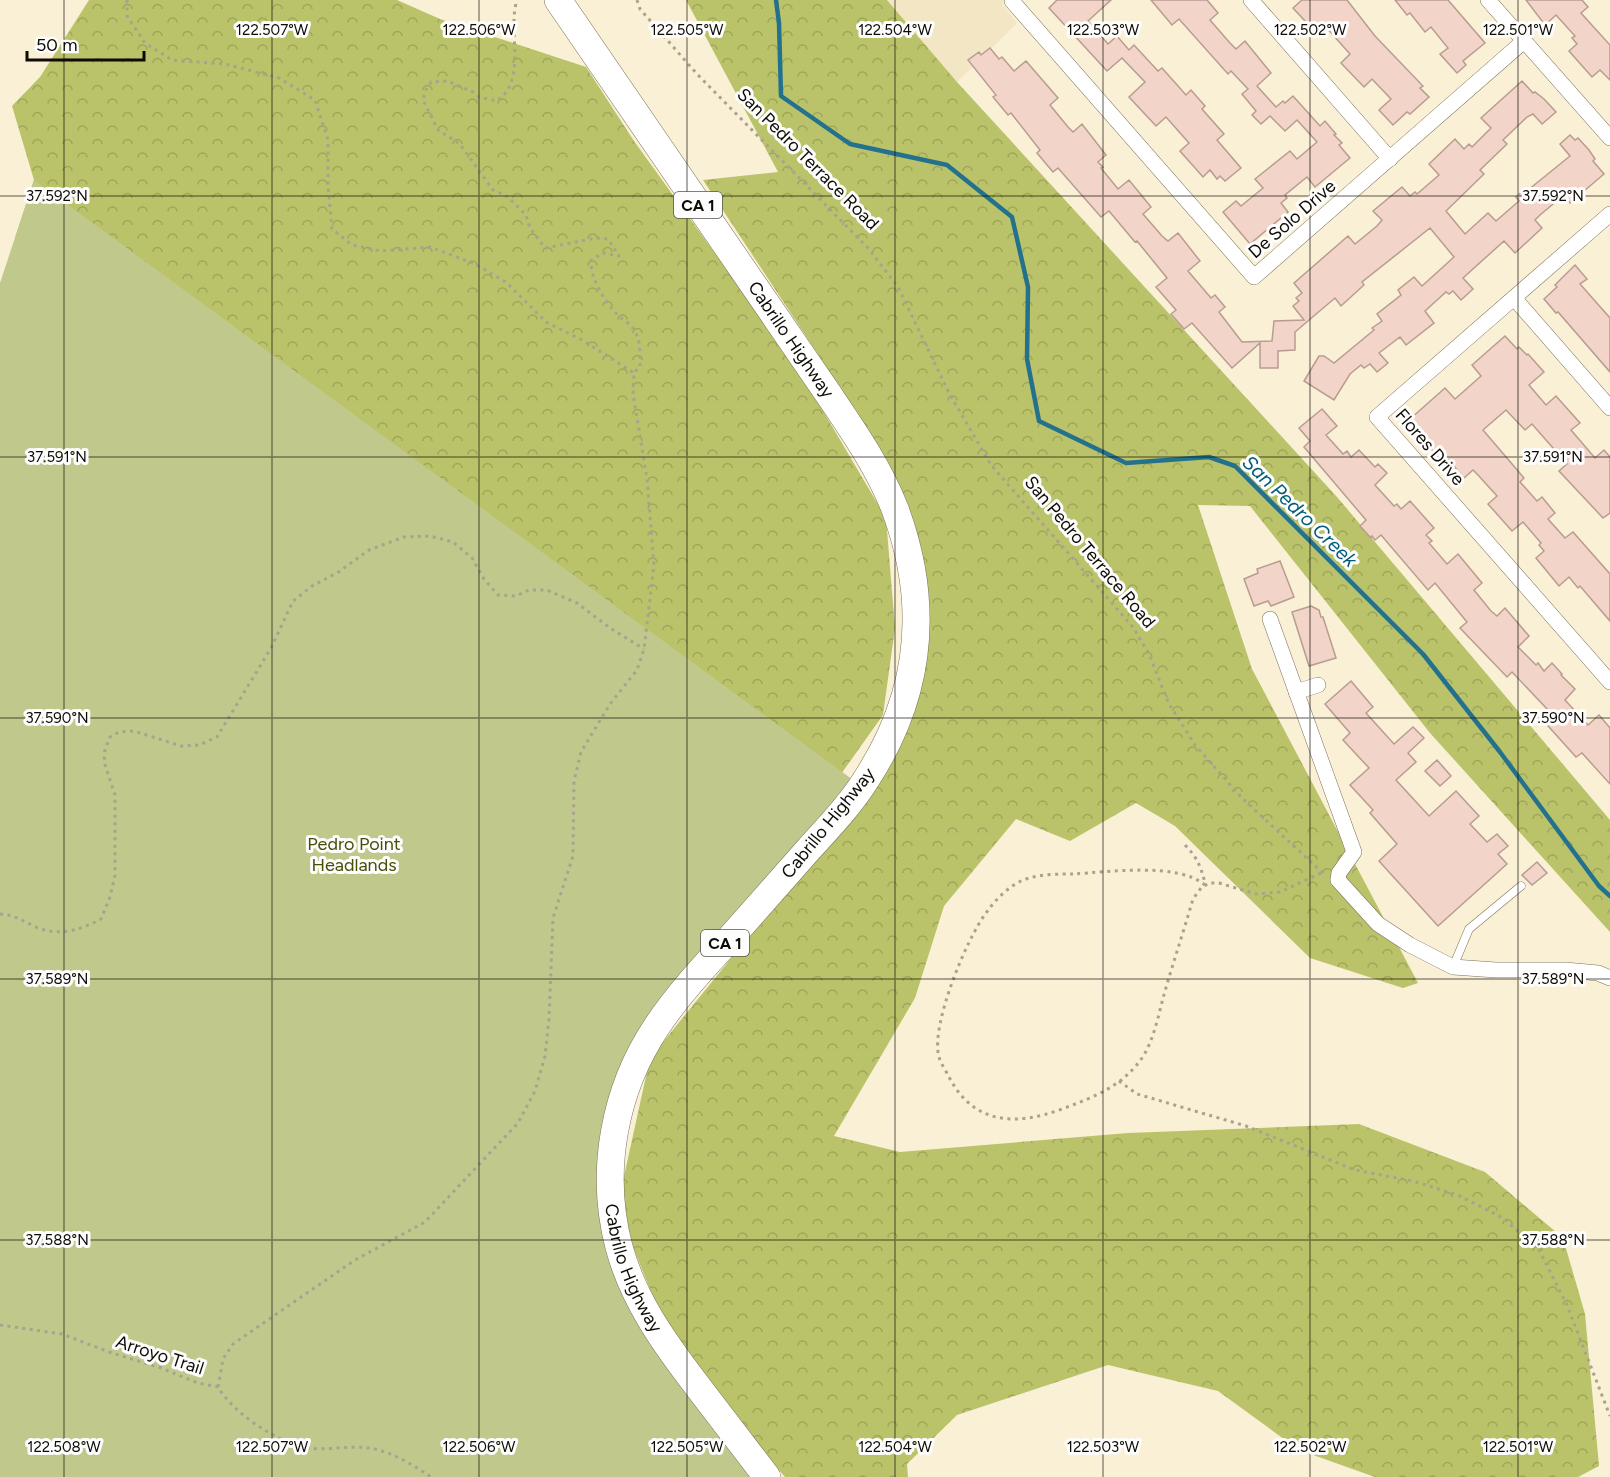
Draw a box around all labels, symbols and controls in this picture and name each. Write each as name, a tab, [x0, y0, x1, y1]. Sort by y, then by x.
text: 122.507°W	[236, 21, 309, 39]
text: 122.506°W	[443, 21, 516, 39]
text: 122.505°W	[651, 21, 724, 39]
text: 122.504°W	[858, 21, 932, 39]
text: 122.503°W	[1067, 21, 1140, 39]
text: 122.502°W	[1274, 21, 1347, 39]
text: 122.501°W	[1483, 21, 1554, 39]
scale bar	[27, 24, 144, 62]
text: 50 m	[36, 34, 78, 56]
street label: San Pedro Terrace Road	[732, 83, 884, 235]
street label: De Solo Drive	[1244, 175, 1340, 263]
text: 37.592°N	[26, 187, 88, 205]
text: 37.592°N	[1522, 187, 1584, 205]
road number: CA 1	[674, 192, 722, 218]
street label: Cabrillo Highway	[743, 277, 839, 403]
street label: Flores Drive	[1391, 404, 1469, 490]
text: 37.591°N	[27, 448, 87, 466]
text: 37.591°N	[1523, 448, 1583, 466]
water label: San Pedro Creek	[1238, 450, 1363, 573]
street label: San Pedro Terrace Road	[1020, 471, 1160, 633]
text: 37.590°N	[25, 709, 89, 727]
text: 37.590°N	[1521, 709, 1585, 727]
street label: Cabrillo Highway	[777, 763, 880, 883]
park label: Pedro Point Headlands	[307, 833, 401, 876]
road number: CA 1	[701, 930, 749, 956]
text: 37.589°N	[26, 970, 88, 988]
text: 37.589°N	[1522, 970, 1584, 988]
street label: Cabrillo Highway	[600, 1203, 667, 1337]
text: 37.588°N	[25, 1231, 89, 1249]
text: 37.588°N	[1521, 1231, 1585, 1249]
street label: Arroyo Trail	[113, 1330, 207, 1380]
text: 122.508°W	[27, 1438, 101, 1456]
text: 122.507°W	[236, 1438, 309, 1456]
text: 122.506°W	[443, 1438, 516, 1456]
text: 122.505°W	[651, 1438, 724, 1456]
text: 122.504°W	[858, 1438, 932, 1456]
text: 122.503°W	[1067, 1438, 1140, 1456]
text: 122.502°W	[1274, 1438, 1347, 1456]
text: 122.501°W	[1483, 1438, 1554, 1456]

